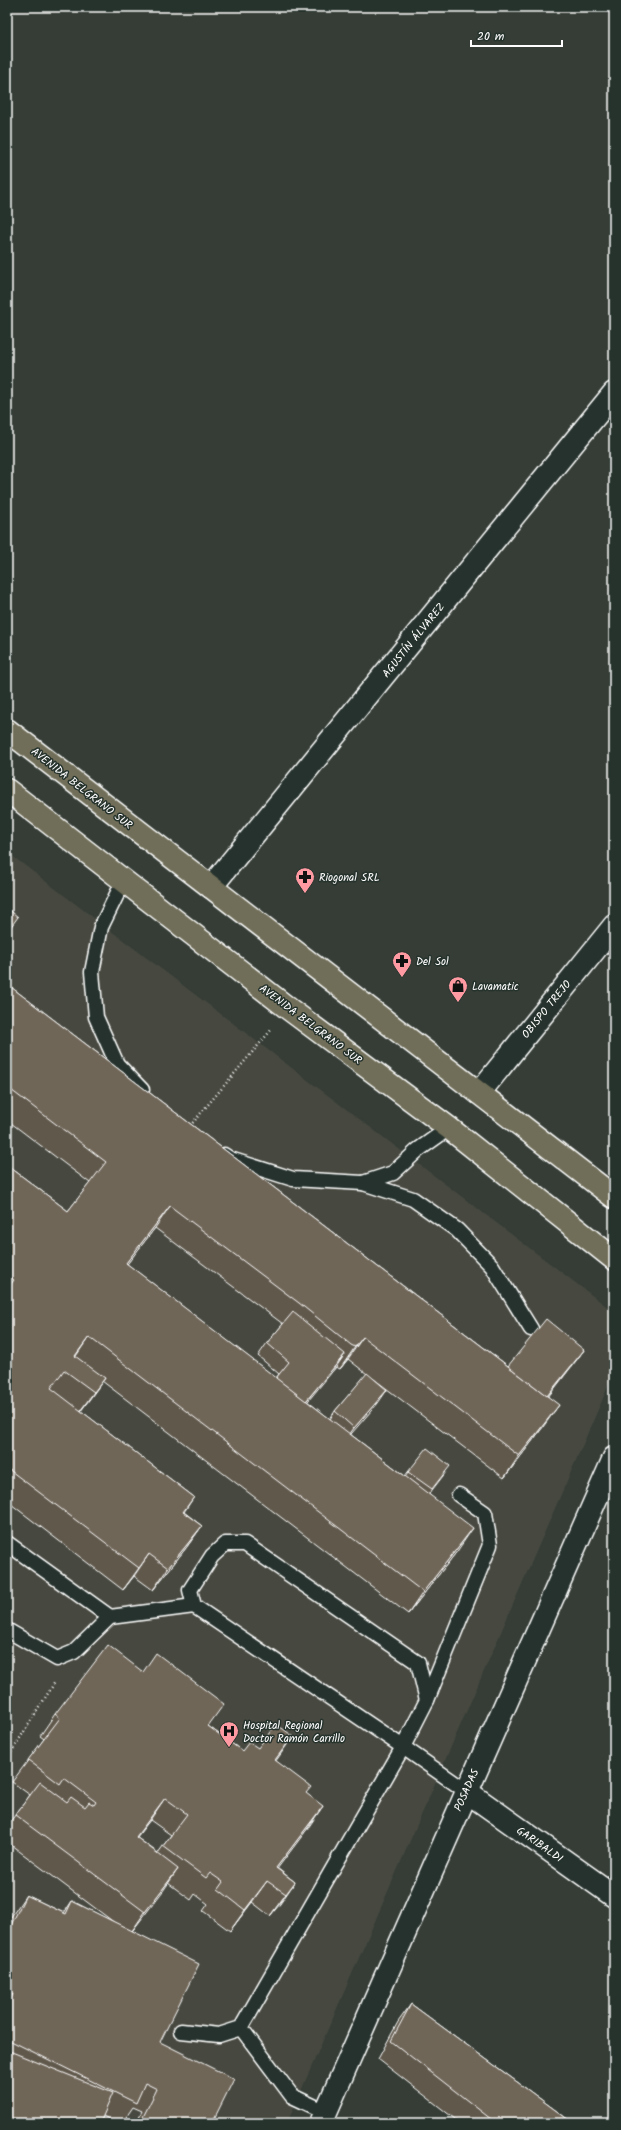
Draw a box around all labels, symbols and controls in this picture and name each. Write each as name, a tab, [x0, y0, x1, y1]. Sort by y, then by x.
scale bar	[471, 22, 562, 48]
text: 20 m	[477, 27, 505, 46]
street label: AGUSTÍN ÁLVAREZ	[378, 599, 450, 682]
street label: AVENIDA BELGRANO SUR	[27, 743, 137, 835]
pharmacy icon: Riogonal SRL	[294, 866, 316, 894]
place label: Riogonal SRL	[319, 869, 380, 887]
pharmacy icon: Del Sol	[391, 950, 413, 978]
place label: Del Sol	[416, 953, 449, 971]
shop icon: Lavamatic	[447, 975, 469, 1003]
street label: OBISPO TREJO	[518, 976, 576, 1043]
place label: Lavamatic	[472, 978, 519, 996]
street label: AVENIDA BELGRANO SUR	[255, 980, 366, 1070]
place label: Hospital Regional Doctor Ramón Carrillo	[243, 1717, 345, 1748]
hospital icon: Hospital Regional Doctor Ramón Carrillo	[218, 1720, 240, 1748]
street label: POSADAS	[450, 1766, 484, 1815]
street label: GARIBALDI	[512, 1822, 566, 1868]

